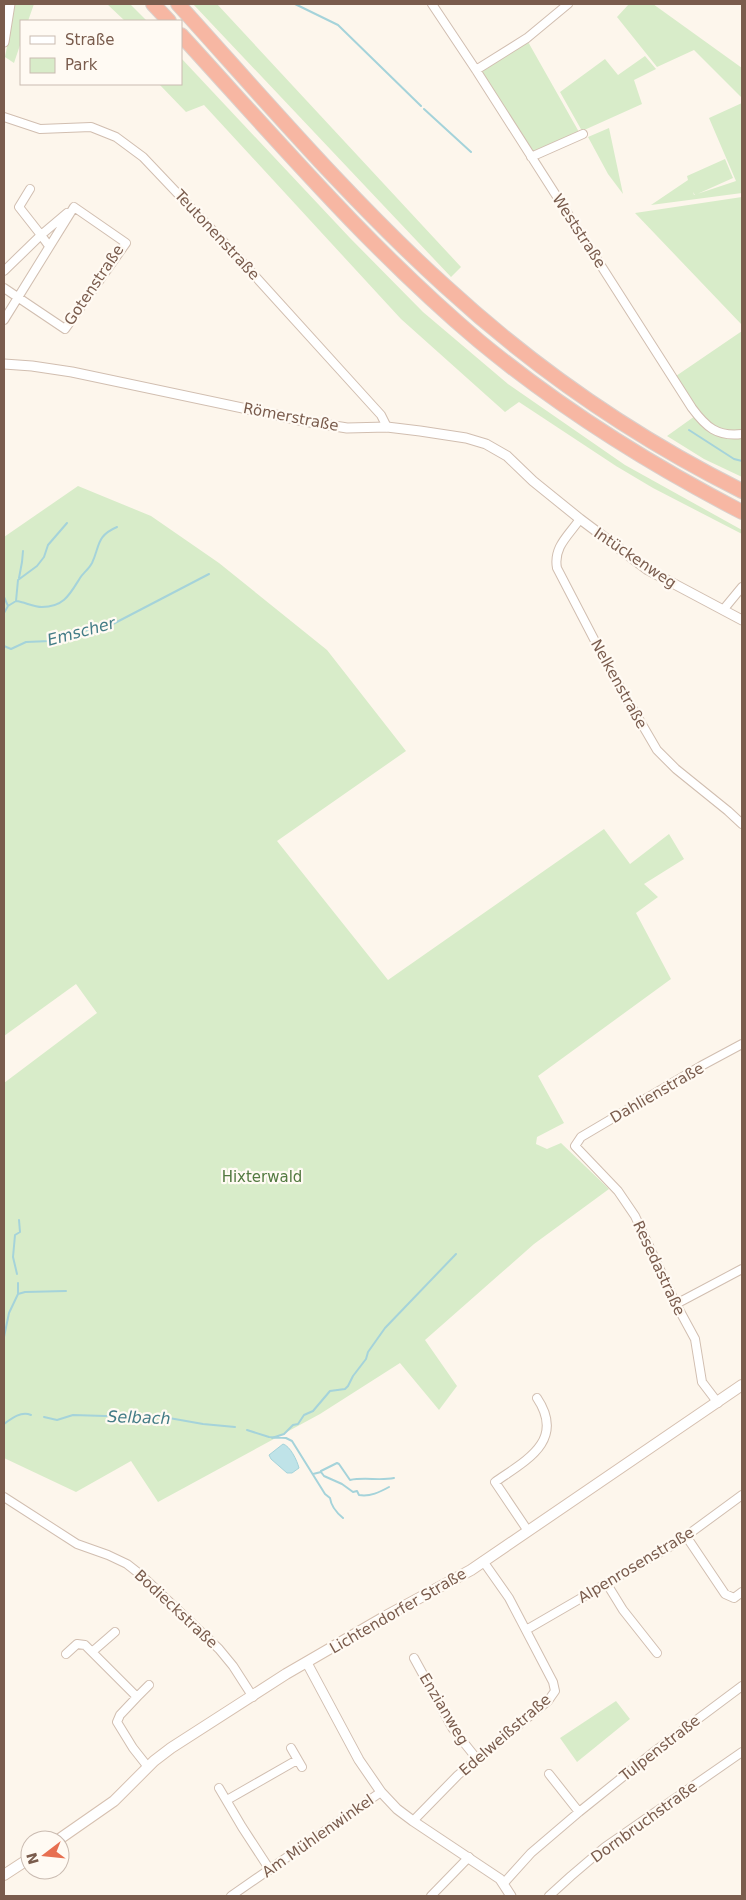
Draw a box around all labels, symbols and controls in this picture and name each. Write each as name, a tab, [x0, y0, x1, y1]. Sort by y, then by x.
legend	[20, 20, 182, 85]
text: Straße	[65, 31, 114, 49]
text: Park	[65, 56, 98, 74]
street label: Teutonenstraße	[170, 186, 263, 284]
street label: Weststraße	[548, 191, 610, 271]
street label: Gotenstraße	[60, 241, 128, 329]
street label: Römerstraße	[242, 399, 340, 435]
street label: Intückenweg	[590, 524, 680, 592]
water label: Emscher	[45, 613, 118, 650]
street label: Nelkenstraße	[587, 636, 651, 732]
street label: Dahlienstraße	[607, 1059, 707, 1127]
park label: Hixterwald	[222, 1168, 302, 1186]
street label: Resedastraße	[629, 1218, 689, 1318]
water label: Selbach	[107, 1407, 171, 1428]
street label: Alpenrosenstraße	[575, 1523, 697, 1607]
street label: Lichtendorfer Straße	[327, 1565, 469, 1657]
street label: Bodieckstraße	[131, 1566, 221, 1652]
street label: Enzianweg	[415, 1670, 473, 1748]
street label: Edelweißstraße	[456, 1690, 554, 1780]
street label: Tulpenstraße	[616, 1711, 704, 1785]
street label: Dornbruchstraße	[587, 1777, 701, 1867]
street label: Am Mühlenwinkel	[259, 1791, 377, 1881]
north arrow	[20, 1830, 70, 1880]
text: N	[23, 1851, 42, 1866]

